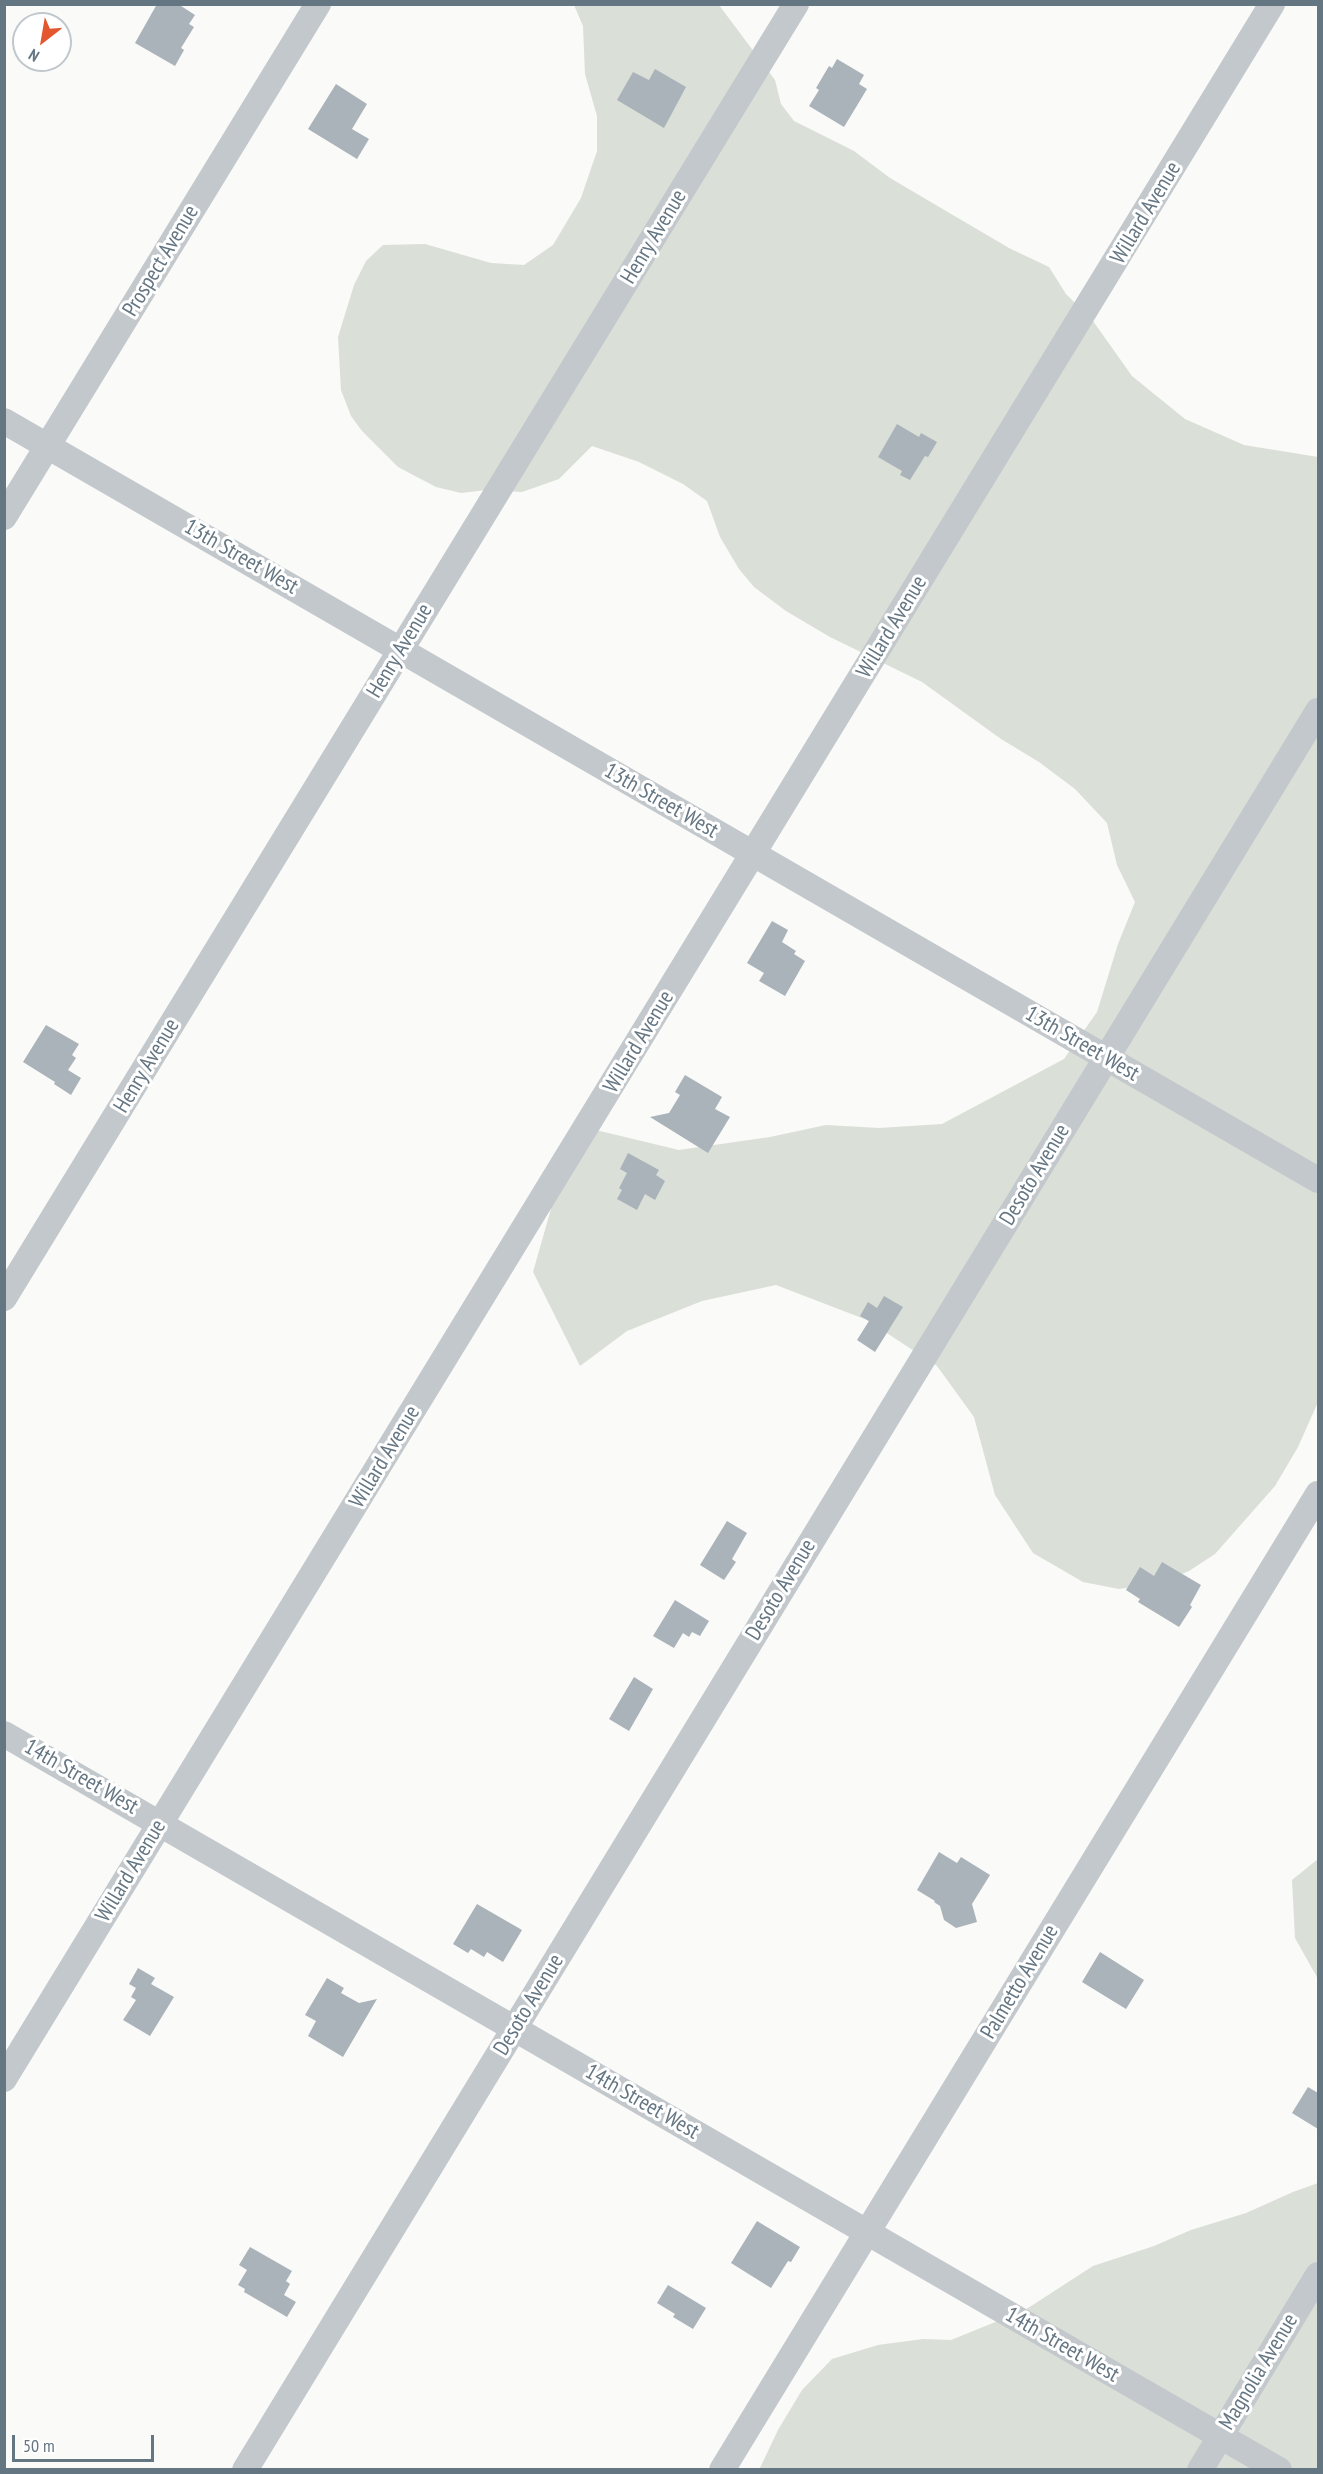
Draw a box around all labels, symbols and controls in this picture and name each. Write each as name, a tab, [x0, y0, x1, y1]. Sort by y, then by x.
north arrow	[12, 12, 72, 72]
text: N	[25, 45, 43, 67]
street label: Willard Avenue	[1105, 157, 1187, 269]
street label: Henry Avenue	[616, 185, 692, 289]
street label: Prospect Avenue	[118, 201, 204, 321]
street label: 13th Street West	[179, 514, 303, 600]
street label: Willard Avenue	[851, 571, 933, 683]
street label: Henry Avenue	[362, 599, 438, 703]
street label: 13th Street West	[599, 758, 723, 844]
street label: Willard Avenue	[598, 986, 680, 1098]
street label: 13th Street West	[1020, 1001, 1144, 1087]
street label: Henry Avenue	[109, 1014, 185, 1118]
street label: Desoto Avenue	[995, 1120, 1075, 1230]
street label: Willard Avenue	[344, 1401, 426, 1513]
street label: Desoto Avenue	[741, 1535, 821, 1645]
street label: 14th Street West	[19, 1734, 143, 1820]
street label: Willard Avenue	[90, 1815, 172, 1927]
street label: Palmetto Avenue	[976, 1920, 1064, 2044]
street label: Desoto Avenue	[489, 1950, 569, 2060]
street label: 14th Street West	[580, 2059, 704, 2145]
street label: 14th Street West	[1000, 2302, 1124, 2388]
street label: Magnolia Avenue	[1214, 2309, 1304, 2435]
scale bar	[15, 2423, 158, 2461]
text: 50 m	[23, 2434, 55, 2457]

